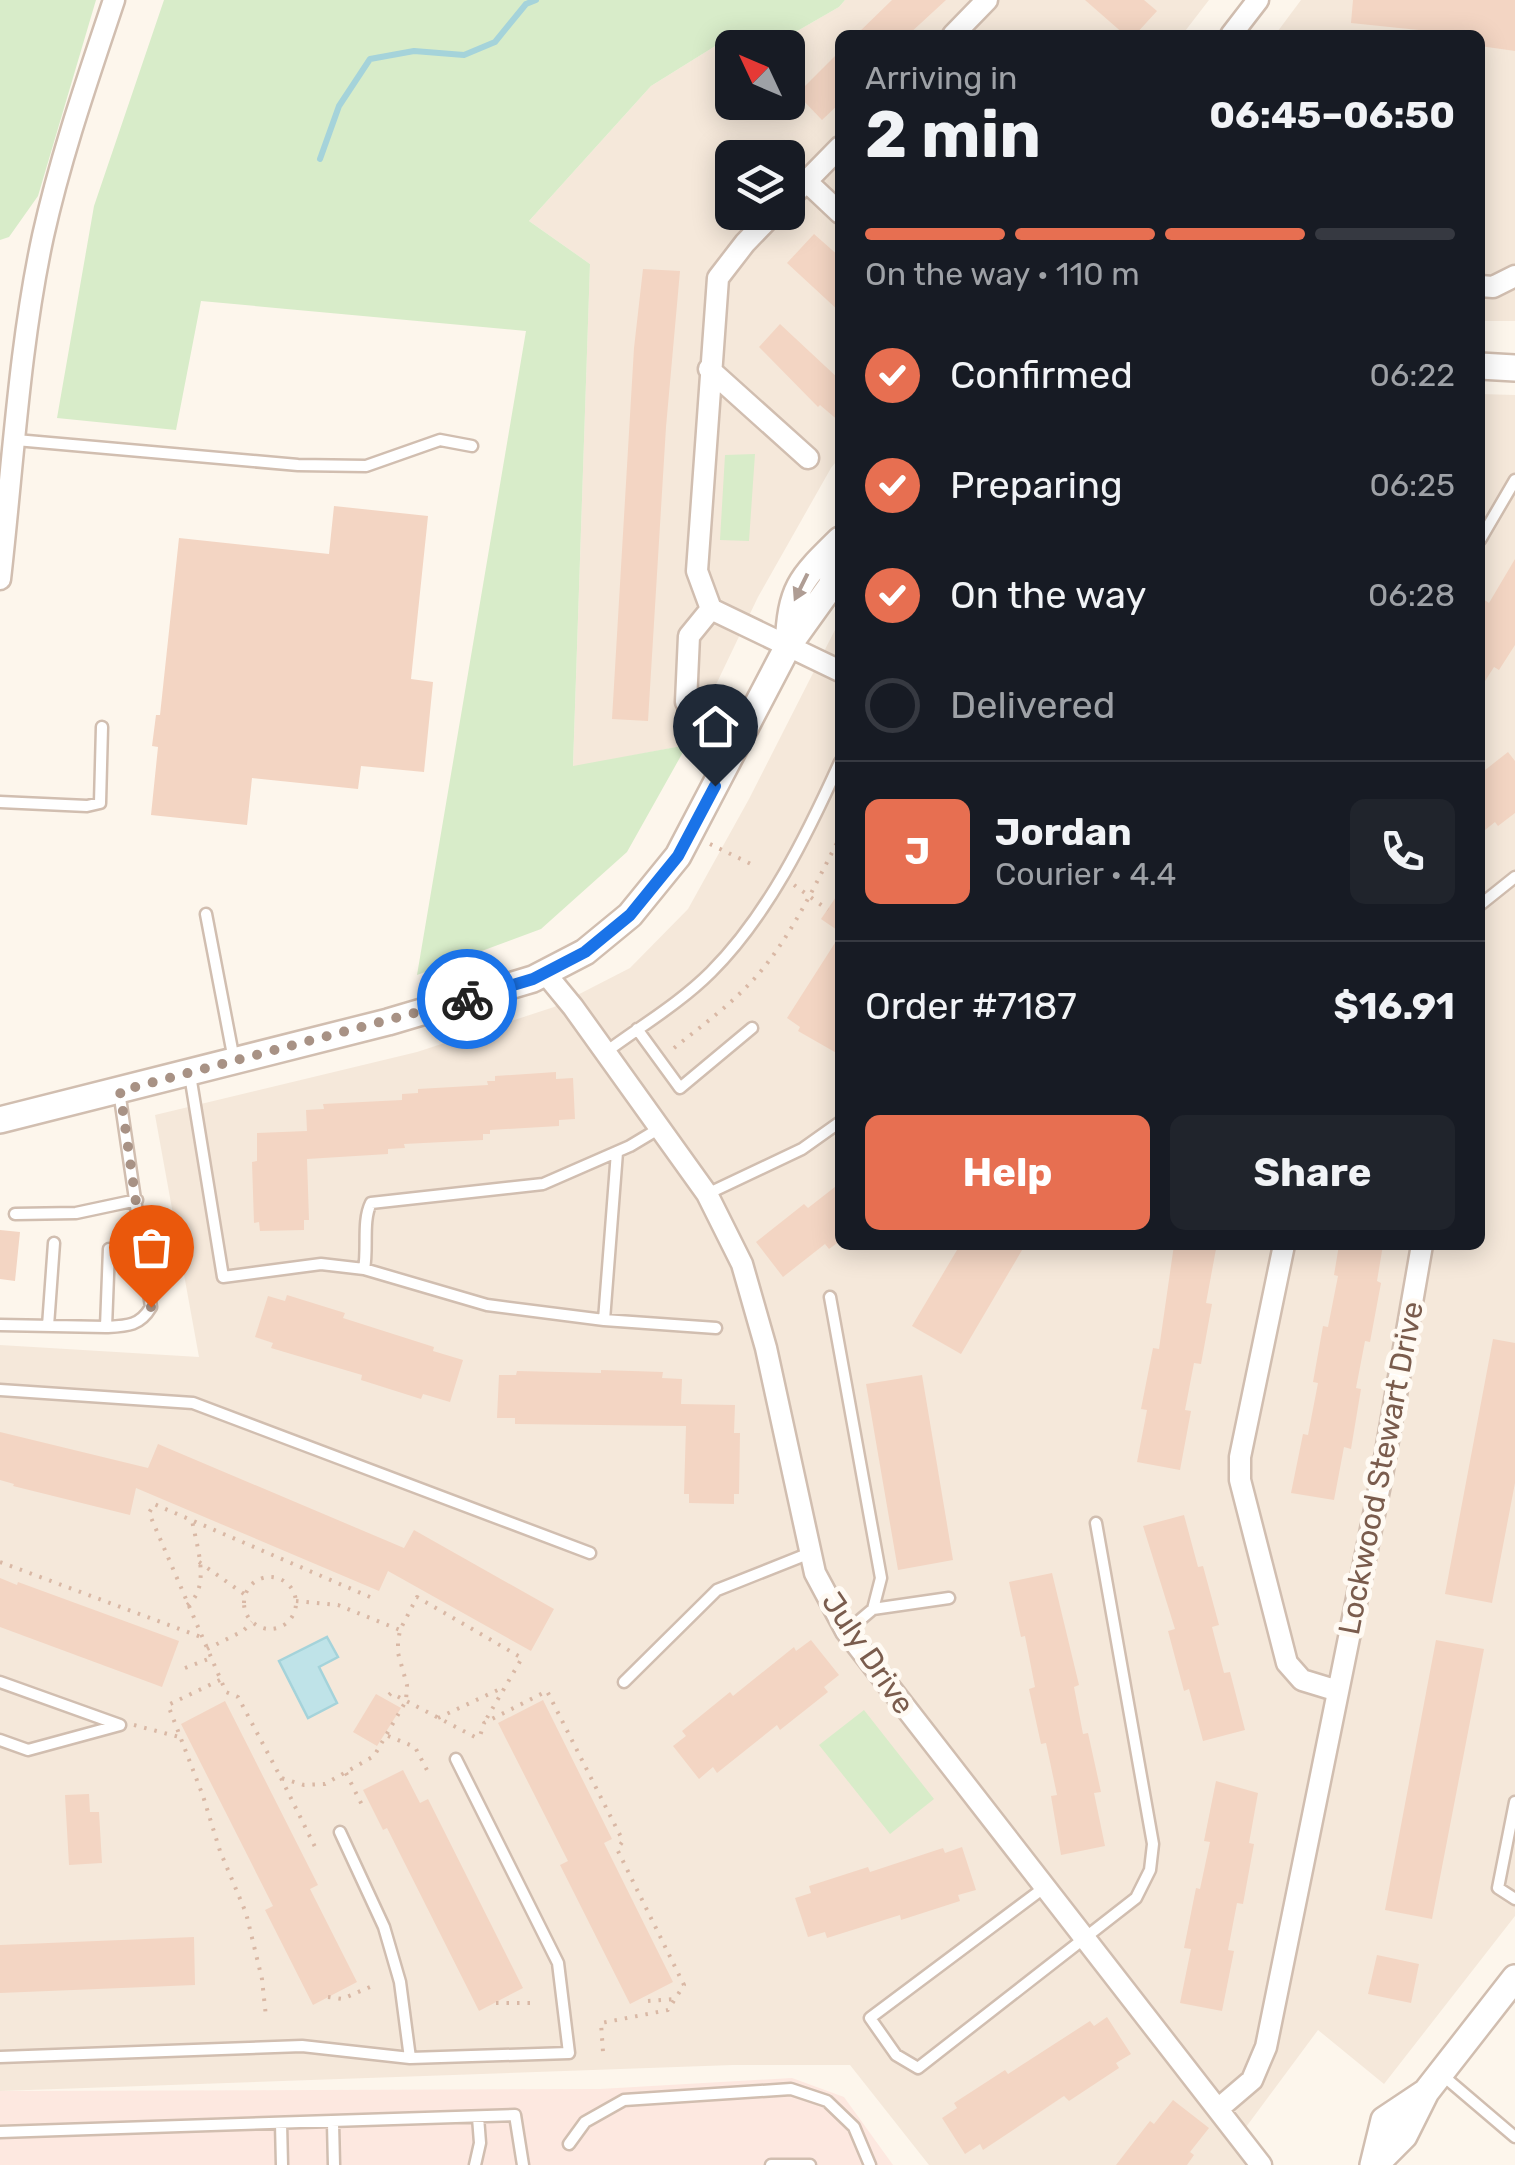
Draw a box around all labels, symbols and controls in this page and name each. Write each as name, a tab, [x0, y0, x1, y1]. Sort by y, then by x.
north arrow	[715, 30, 805, 120]
map controls	[715, 30, 805, 230]
text: Arriving in	[865, 59, 1017, 97]
text: 06:45–06:50	[1209, 92, 1455, 138]
text: 2 min	[865, 96, 1041, 173]
button: layers	[715, 140, 805, 230]
text: On the way · 110 m	[865, 255, 1140, 293]
icon: check	[865, 348, 920, 403]
text: Confirmed	[950, 352, 1133, 398]
text: 06:22	[1370, 356, 1455, 394]
icon: check	[865, 458, 920, 513]
text: Preparing	[950, 462, 1123, 508]
text: 06:25	[1369, 466, 1455, 504]
icon: check	[865, 568, 920, 623]
one-way arrow	[792, 572, 809, 601]
text: On the way	[950, 572, 1146, 618]
text: 06:28	[1368, 576, 1455, 614]
text: Delivered	[950, 682, 1115, 728]
pin	[673, 684, 758, 787]
icon: home	[688, 699, 743, 754]
button: phone	[1350, 799, 1455, 904]
text: Jordan	[995, 809, 1132, 855]
text: J	[905, 828, 930, 874]
text: Courier · 4.4	[995, 855, 1176, 893]
courier	[417, 949, 517, 1049]
icon: bike	[440, 972, 495, 1027]
text: Order #7187	[865, 983, 1077, 1029]
text: $16.91	[1333, 983, 1455, 1029]
button: Help	[865, 1115, 1150, 1230]
button: Share	[1170, 1115, 1455, 1230]
pin	[109, 1205, 194, 1308]
icon: bag	[124, 1220, 179, 1275]
street label: Lockwood Stewart Drive	[1331, 1298, 1431, 1638]
street label: July Drive	[814, 1585, 922, 1721]

